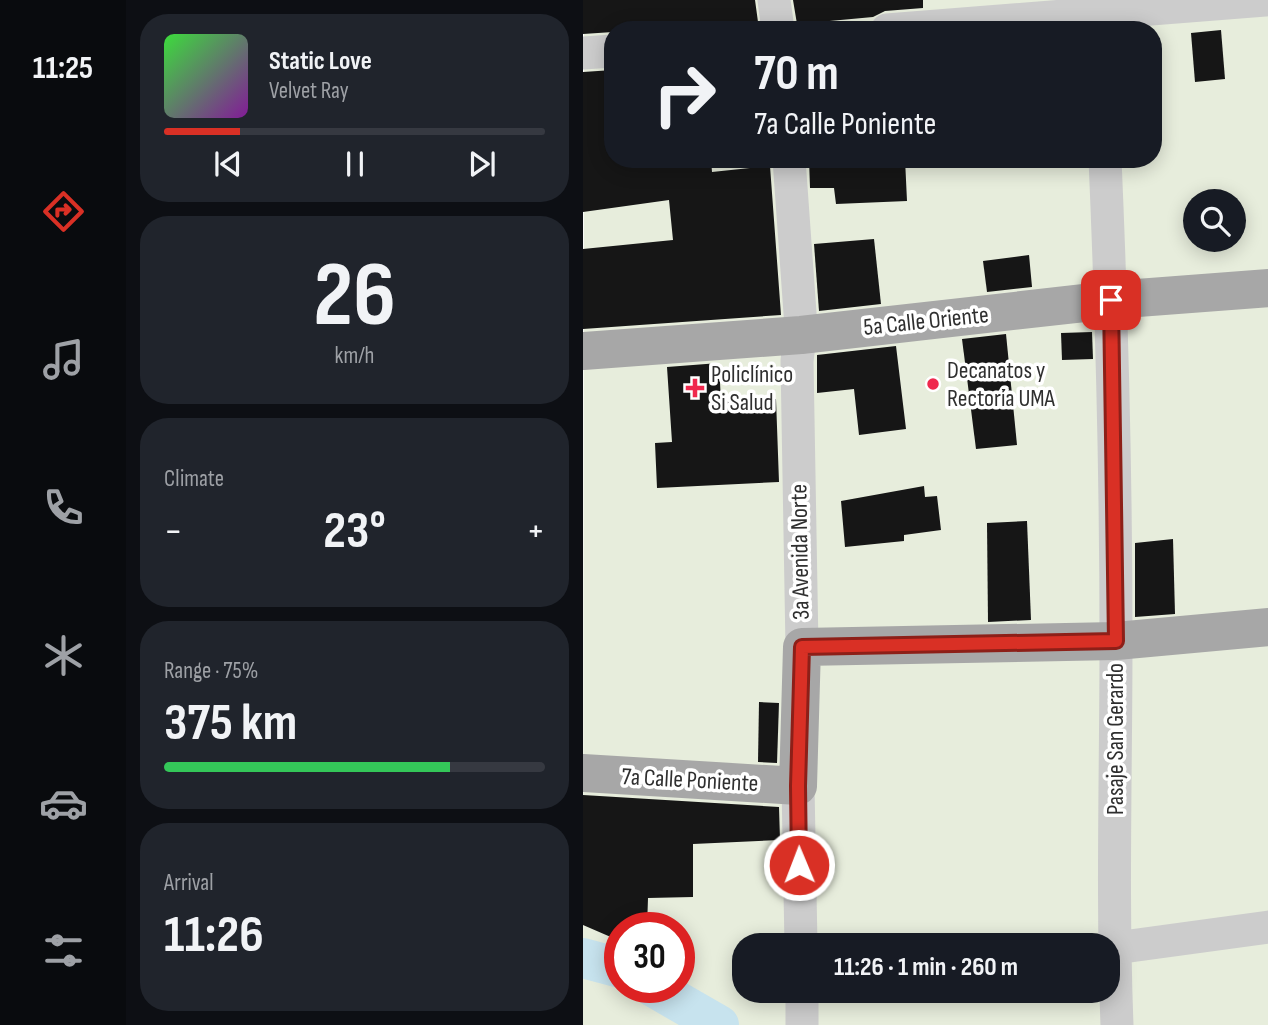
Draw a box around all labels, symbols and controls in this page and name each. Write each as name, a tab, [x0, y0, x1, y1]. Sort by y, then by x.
text: 70 m	[754, 45, 839, 104]
text: Static Love	[269, 46, 372, 77]
text: 11:25	[33, 49, 93, 88]
icon: right	[639, 49, 730, 140]
text: Velvet Ray	[269, 77, 349, 105]
text: 7a Calle Poniente	[754, 105, 936, 144]
icon: previous	[209, 145, 247, 183]
icon: pause	[336, 145, 374, 183]
icon: next	[463, 145, 501, 183]
icon: directions	[39, 187, 88, 236]
map controls	[1183, 189, 1246, 252]
button: search	[1183, 189, 1246, 252]
text: 26	[313, 242, 396, 351]
pin	[1081, 270, 1141, 330]
icon: arrive	[1092, 281, 1130, 319]
street label: 5a Calle Oriente	[862, 300, 990, 342]
icon: music	[39, 335, 88, 384]
text: km/h	[335, 342, 374, 370]
place label: Decanatos y Rectoría UMA	[947, 356, 1056, 413]
place label: Policlínico Si Salud	[711, 360, 793, 417]
marker: Decanatos y Rectoría UMA	[925, 376, 941, 392]
marker: Policlínico Si Salud	[685, 378, 705, 398]
text: Climate	[164, 465, 224, 493]
icon: phone	[39, 483, 88, 532]
street label: 3a Avenida Norte	[784, 484, 816, 620]
text: 23°	[323, 500, 386, 563]
text: −	[164, 509, 183, 554]
text: +	[526, 509, 545, 554]
icon: climate	[39, 631, 88, 680]
text: Range · 75%	[164, 657, 258, 685]
street label: Pasaje San Gerardo	[1101, 663, 1130, 815]
text: 375 km	[164, 692, 297, 755]
street label: 7a Calle Poniente	[621, 762, 759, 798]
icon: car	[39, 779, 88, 828]
position arrow	[762, 828, 836, 902]
text: Arrival	[164, 869, 213, 897]
text: 11:26	[164, 904, 264, 967]
speed limit sign: 30	[604, 912, 695, 1003]
icon: filters	[39, 926, 88, 975]
text: 11:26 · 1 min · 260 m	[834, 952, 1018, 983]

